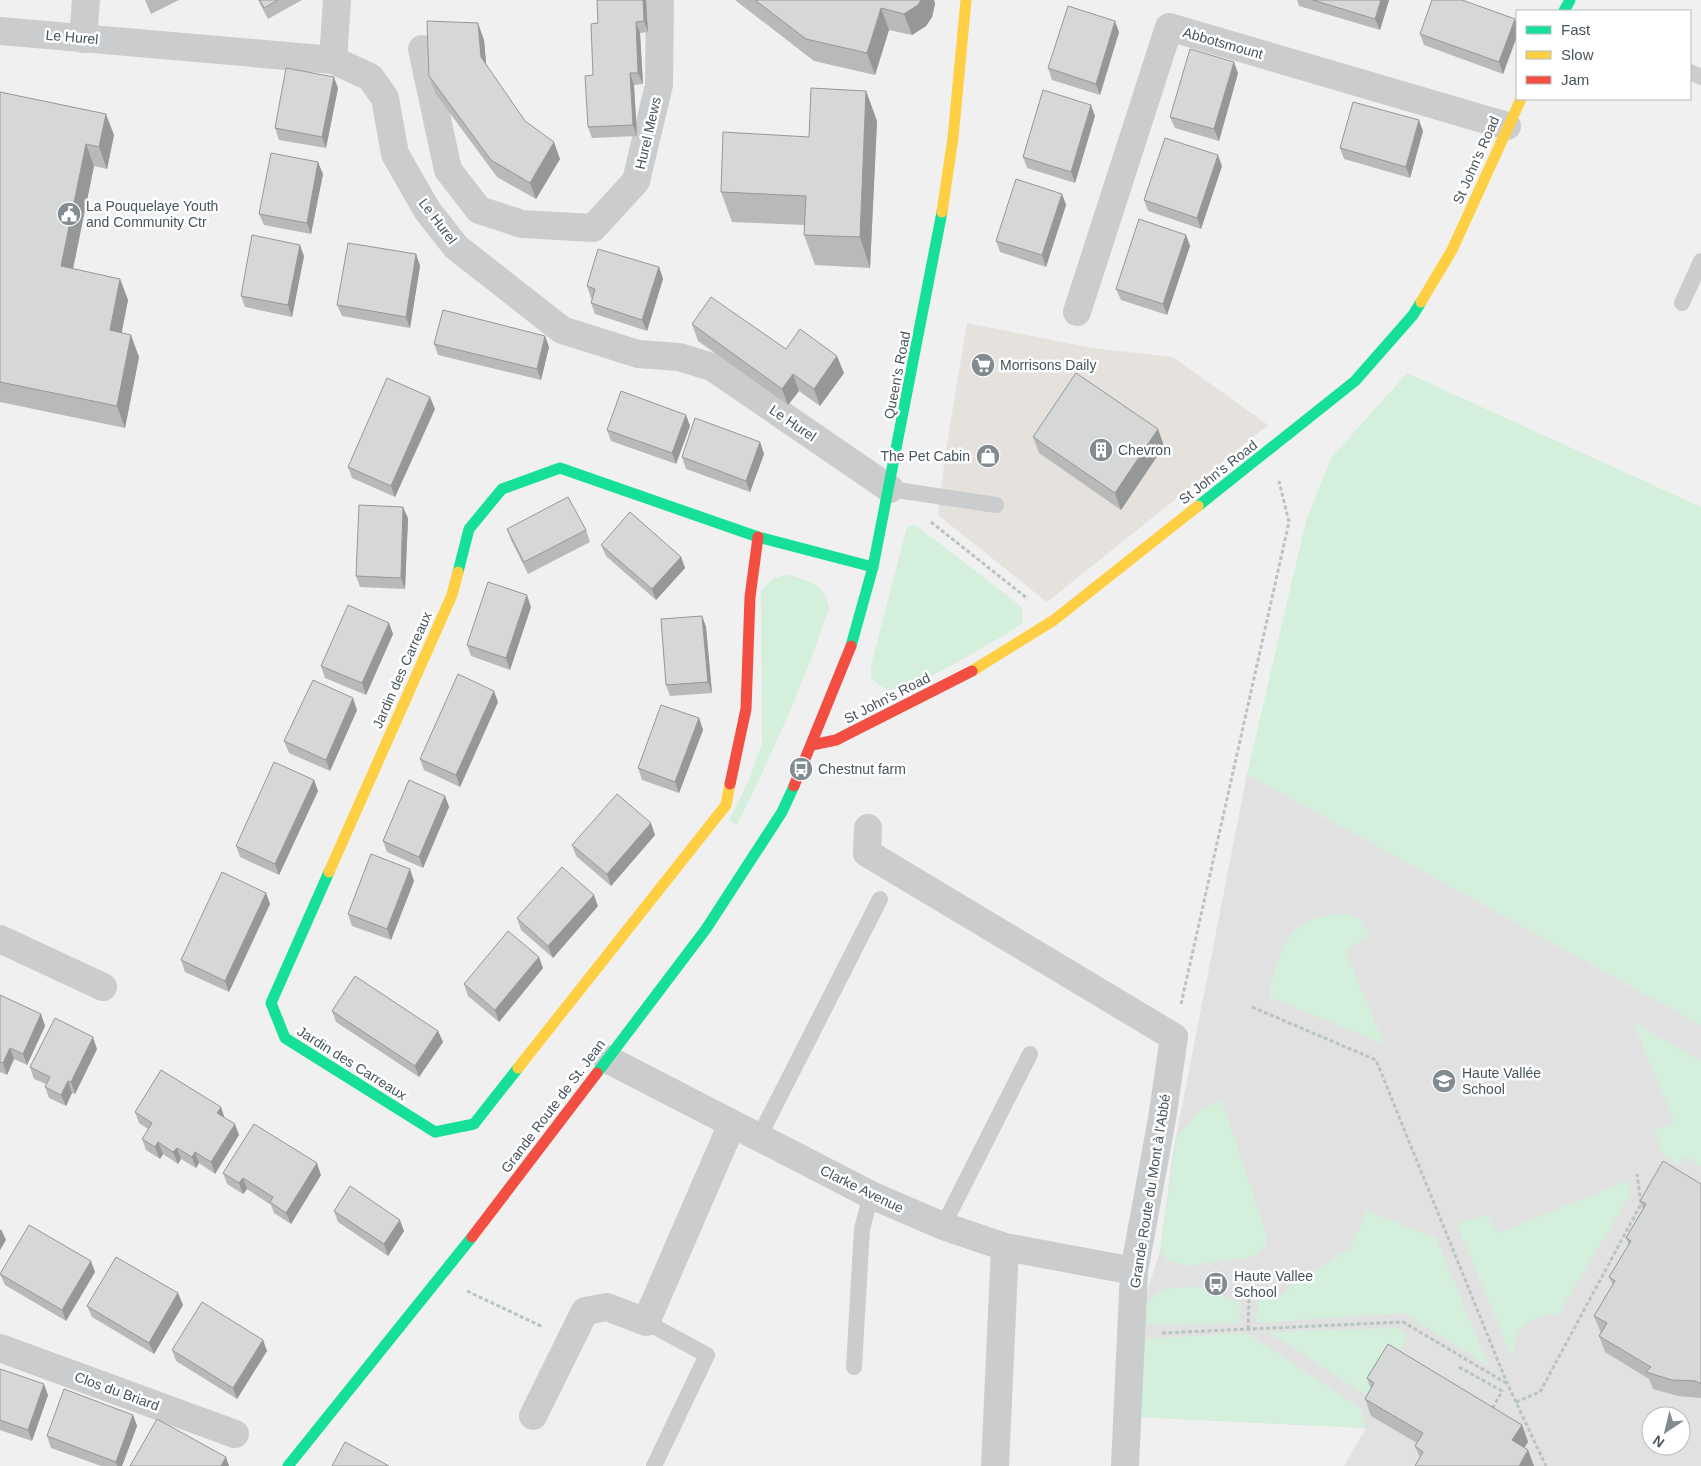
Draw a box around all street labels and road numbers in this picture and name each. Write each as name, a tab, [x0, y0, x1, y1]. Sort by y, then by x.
street label: Abbotsmount	[1181, 24, 1265, 62]
street label: Le Hurel	[45, 27, 99, 47]
street label: Hurel Mews	[632, 95, 664, 171]
street label: St John's Road	[1449, 114, 1503, 206]
street label: Le Hurel	[416, 195, 460, 247]
street label: Queen's Road	[881, 330, 913, 420]
street label: Le Hurel	[767, 402, 819, 444]
street label: St John's Road	[1176, 437, 1260, 507]
street label: Jardin des Carreaux	[369, 609, 435, 731]
street label: St John's Road	[841, 669, 933, 727]
street label: Jardin des Carreaux	[294, 1023, 410, 1103]
street label: Grande Route de St. Jean	[498, 1036, 608, 1176]
street label: Grande Route du Mont à l'Abbé	[1127, 1093, 1173, 1289]
street label: Clarke Avenue	[818, 1162, 907, 1216]
street label: Clos du Briard	[73, 1368, 161, 1414]

